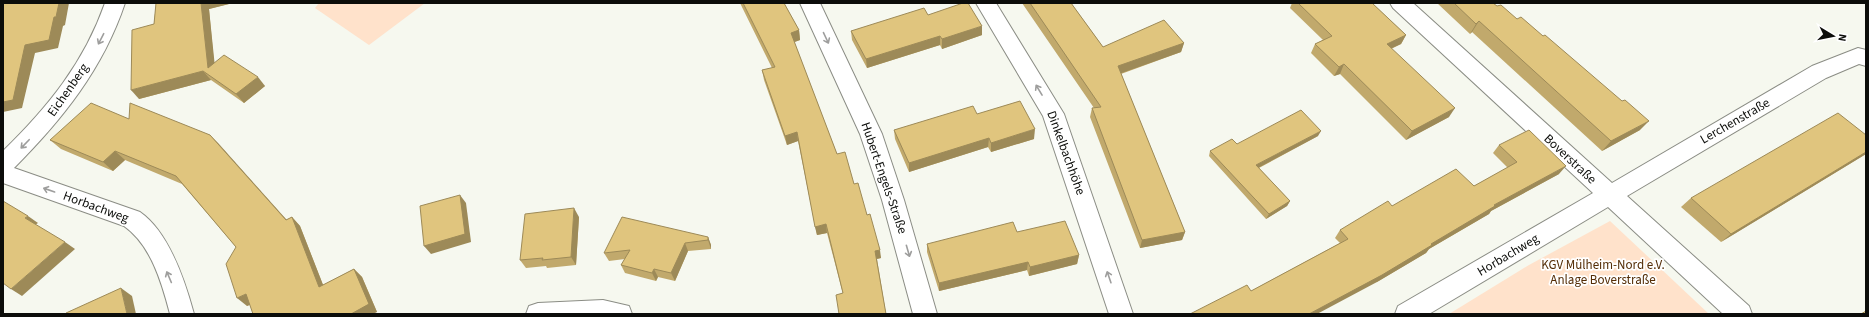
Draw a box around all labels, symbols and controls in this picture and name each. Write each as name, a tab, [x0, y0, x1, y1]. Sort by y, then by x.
north arrow	[1813, 16, 1853, 56]
one-way arrow	[823, 32, 830, 44]
one-way arrow	[97, 33, 104, 45]
text: N	[1834, 33, 1850, 43]
street label: Eichenberg	[43, 59, 93, 120]
one-way arrow	[1034, 84, 1042, 96]
street label: Lerchenstraße	[1697, 94, 1773, 148]
street label: Dinkelbachhöhe	[1042, 108, 1090, 198]
street label: Hubert-Engels-Straße	[856, 120, 912, 236]
street label: Boverstraße	[1540, 130, 1600, 188]
one-way arrow	[20, 139, 30, 149]
one-way arrow	[43, 186, 56, 193]
street label: Horbachweg	[61, 187, 132, 227]
street label: Horbachweg	[1474, 229, 1542, 280]
one-way arrow	[905, 244, 912, 257]
park label: KGV Mülheim-Nord e.V. Anlage Boverstraße	[1541, 256, 1665, 289]
one-way arrow	[1105, 271, 1112, 284]
one-way arrow	[165, 272, 172, 284]

